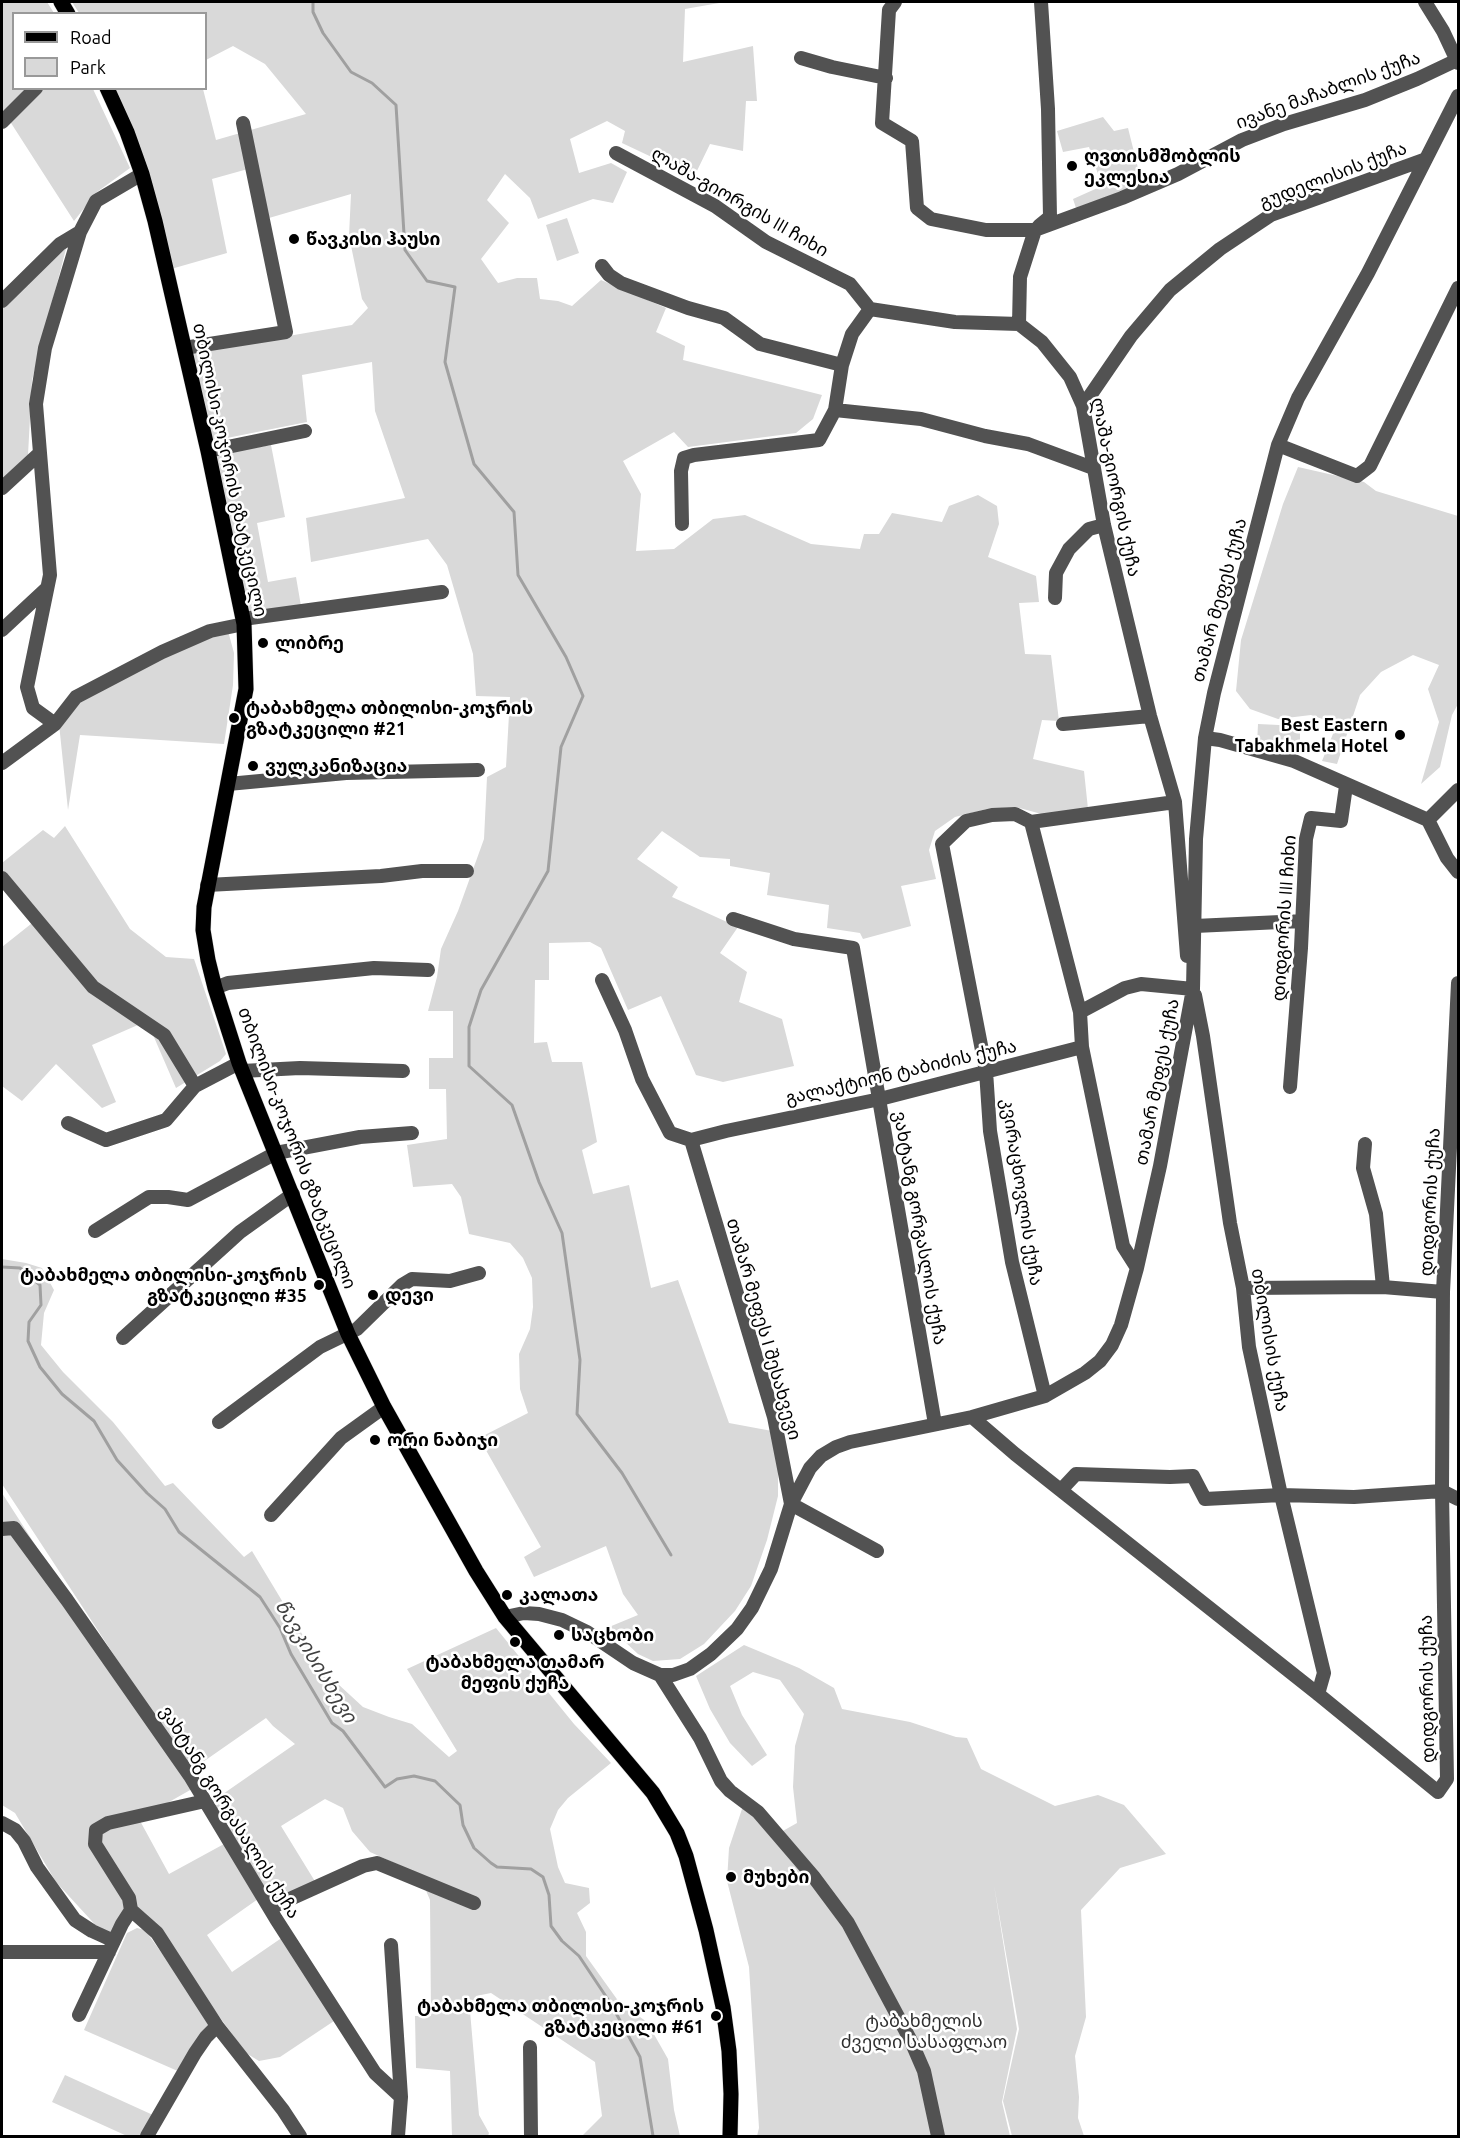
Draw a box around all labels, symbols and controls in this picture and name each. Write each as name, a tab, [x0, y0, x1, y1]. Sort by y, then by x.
legend	[12, 12, 207, 90]
text: Road	[70, 27, 112, 47]
street label: ივანე მაჩაბლის ქუჩა	[1233, 47, 1423, 133]
text: Park	[70, 57, 106, 77]
street label: გუდელისის ქუჩა	[1256, 137, 1410, 213]
street label: ლაშა-გიორგის III ჩიხი	[648, 142, 832, 262]
place label: ღვთისმშობლის ეკლესია	[1084, 145, 1241, 188]
marker: ღვთისმშობლის ეკლესია	[1065, 159, 1079, 173]
place label: წავკისი ჰაუსი	[306, 228, 440, 250]
marker: წავკისი ჰაუსი	[287, 232, 301, 246]
street label: თბილისი-კოჯორის გზატკეცილი	[188, 321, 272, 619]
street label: ლაშა-გიორგის ქუჩა	[1086, 395, 1146, 579]
street label: თამარ მეფეს ქუჩა	[1187, 516, 1251, 684]
place label: ლიბრე	[275, 632, 344, 654]
marker: ლიბრე	[256, 636, 270, 650]
place label: ტაბახმელა თბილისი-კოჯრის გზატკეცილი #21	[246, 697, 533, 740]
marker: ტაბახმელა თბილისი-კოჯრის გზატკეცილი #21	[227, 711, 241, 725]
place label: Best Eastern Tabakhmela Hotel	[1235, 714, 1388, 756]
marker: Best Eastern Tabakhmela Hotel	[1393, 728, 1407, 742]
place label: ვულკანიზაცია	[265, 755, 407, 777]
marker: ვულკანიზაცია	[246, 759, 260, 773]
street label: დიდგორის III ჩიხი	[1267, 834, 1301, 1002]
street label: თამარ მეფეს ქუჩა	[1130, 997, 1184, 1167]
street label: თბილისი-კოჯორის გზატკეცილი	[233, 1004, 361, 1292]
street label: გალაქტიონ ტაბიძის ქუჩა	[783, 1035, 1019, 1109]
street label: კვირაცხოვლის ქუჩა	[997, 1097, 1047, 1287]
street label: ვახტანგ გორგასლის ქუჩა	[889, 1109, 951, 1347]
street label: დიდგორის ქუჩა	[1415, 1127, 1445, 1277]
street label: თამარ მეფეს I შესახვევი	[722, 1216, 806, 1442]
place label: ტაბახმელა თბილისი-კოჯრის გზატკეცილი #35	[20, 1264, 307, 1306]
street label: თბილისის ქუჩა	[1247, 1267, 1293, 1413]
marker: ტაბახმელა თბილისი-კოჯრის გზატკეცილი #35	[312, 1278, 326, 1292]
place label: დევი	[385, 1284, 434, 1306]
marker: დევი	[366, 1288, 380, 1302]
place label: ორი ნაბიჯი	[387, 1429, 498, 1451]
marker: ორი ნაბიჯი	[368, 1433, 382, 1447]
place label: კალათა	[519, 1584, 598, 1606]
marker: კალათა	[500, 1588, 514, 1602]
water label: წავკისისხევი	[270, 1595, 362, 1727]
street label: დიდგორის ქუჩა	[1415, 1615, 1439, 1763]
place label: საცხობი	[571, 1624, 654, 1646]
marker: საცხობი	[552, 1628, 566, 1642]
marker: ტაბახმელა თამარ მეფის ქუჩა	[508, 1635, 522, 1649]
place label: ტაბახმელა თამარ მეფის ქუჩა	[426, 1651, 604, 1694]
street label: ვახტანგ გორგასალის ქუჩა	[155, 1702, 305, 1922]
place label: მუხები	[743, 1866, 809, 1888]
marker: მუხები	[724, 1870, 738, 1884]
place label: ტაბახმელა თბილისი-კოჯრის გზატკეცილი #61	[417, 1995, 704, 2038]
marker: ტაბახმელა თბილისი-კოჯრის გზატკეცილი #61	[709, 2009, 723, 2023]
park label: ტაბახმელის ძველი სასაფლაო	[841, 2010, 1007, 2052]

